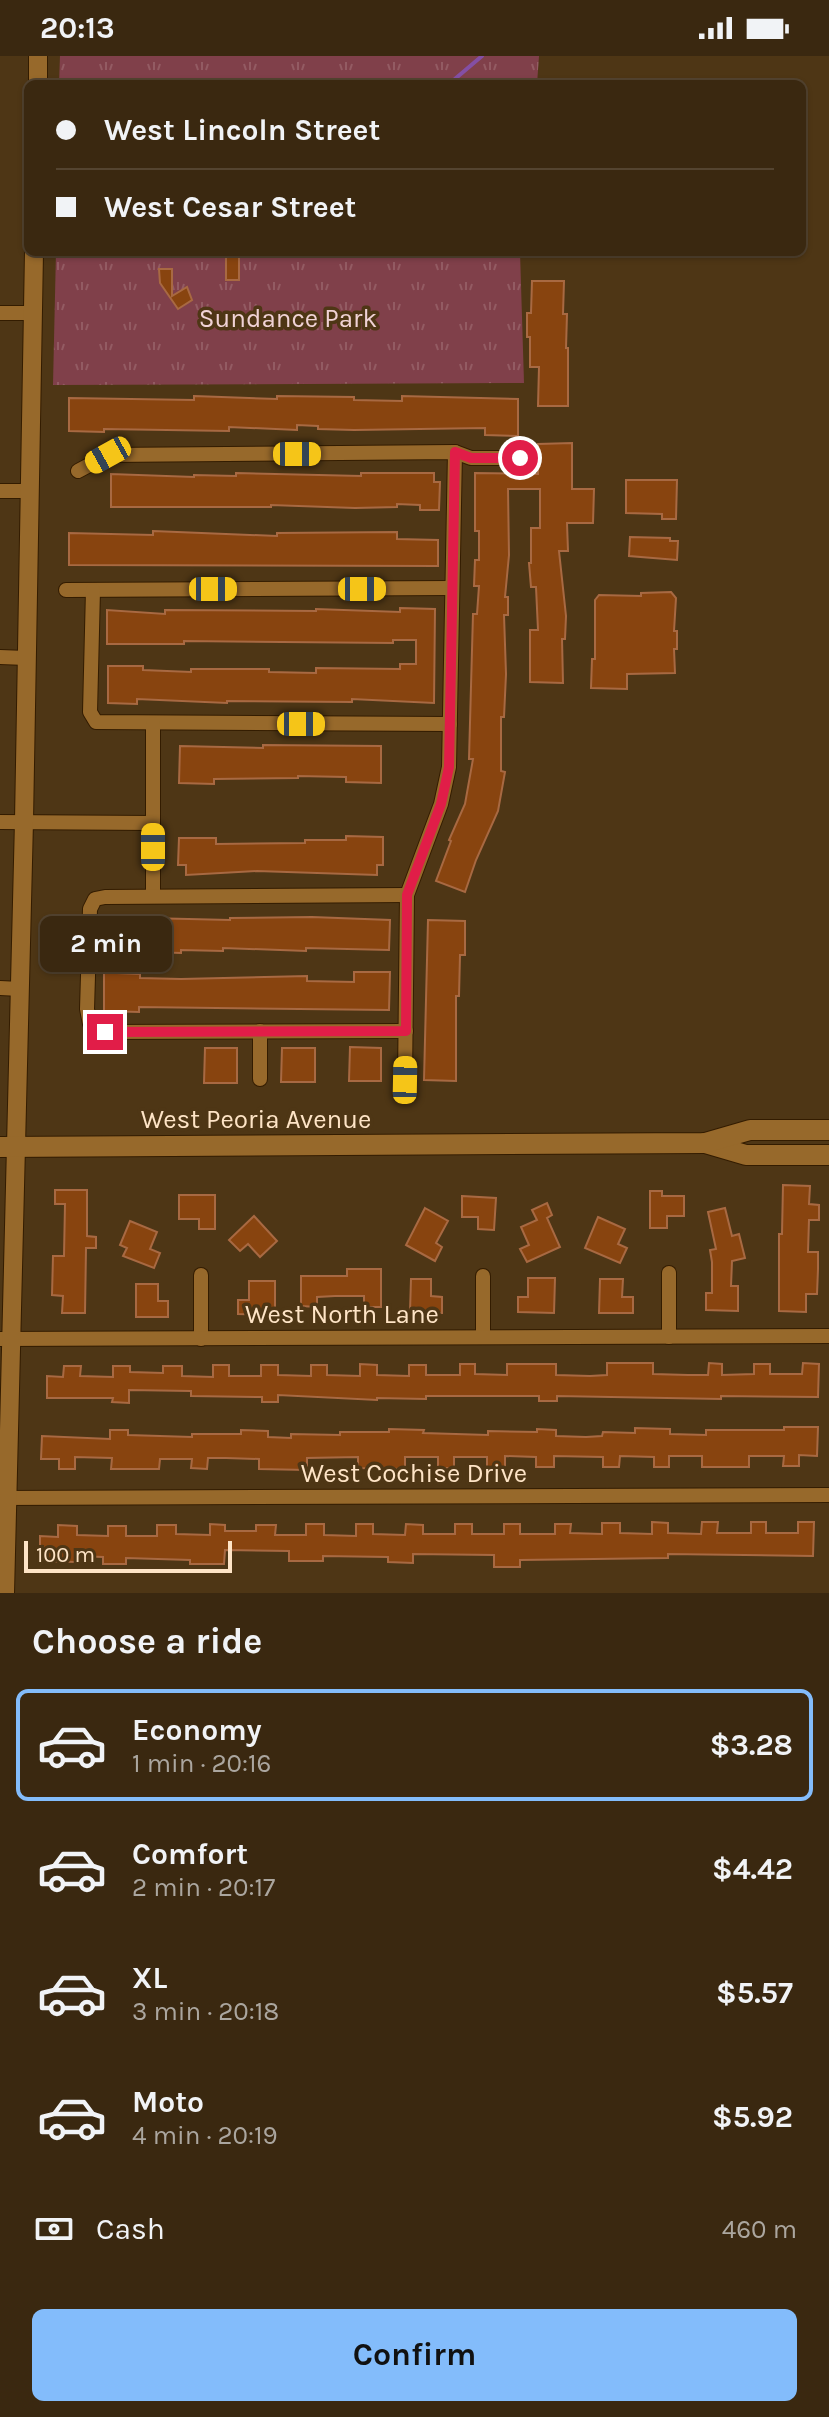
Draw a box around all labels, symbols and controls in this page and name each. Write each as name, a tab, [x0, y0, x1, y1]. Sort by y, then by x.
text: 20:13	[40, 10, 115, 46]
text: West Lincoln Street	[104, 112, 380, 148]
text: West Cesar Street	[104, 189, 356, 225]
park label: Sundance Park	[199, 303, 377, 334]
car	[81, 433, 135, 477]
route start	[502, 440, 538, 476]
car	[273, 442, 321, 466]
car	[189, 577, 237, 601]
car	[338, 577, 386, 601]
car	[277, 712, 325, 736]
car	[141, 823, 165, 871]
callout: 2 min	[39, 916, 171, 972]
text: 2 min	[70, 928, 142, 959]
route end	[87, 1014, 123, 1050]
car	[393, 1056, 417, 1104]
street label: West Peoria Avenue	[141, 1104, 371, 1135]
street label: West North Lane	[245, 1299, 439, 1330]
street label: West Cochise Drive	[301, 1458, 527, 1489]
scale bar	[24, 1537, 232, 1573]
text: 100 m	[36, 1542, 95, 1568]
text: Choose a ride	[32, 1620, 262, 1662]
icon: car	[36, 1709, 108, 1781]
text: Economy	[132, 1712, 262, 1748]
text: $3.28	[710, 1727, 793, 1763]
text: 1 min · 20:16	[132, 1748, 272, 1779]
icon: car	[36, 1833, 108, 1905]
text: Comfort	[132, 1836, 248, 1872]
text: $4.42	[712, 1851, 793, 1887]
text: 2 min · 20:17	[132, 1872, 275, 1903]
icon: car	[36, 1957, 108, 2029]
text: XL	[132, 1960, 167, 1996]
text: $5.57	[716, 1975, 793, 2011]
text: 3 min · 20:18	[132, 1996, 279, 2027]
icon: car	[36, 2081, 108, 2153]
text: Moto	[132, 2084, 204, 2120]
text: $5.92	[712, 2099, 793, 2135]
text: 4 min · 20:19	[132, 2120, 278, 2151]
icon: cash	[32, 2207, 76, 2251]
text: Cash	[96, 2211, 165, 2247]
text: 460 m	[722, 2214, 797, 2245]
button: Confirm	[32, 2309, 797, 2401]

